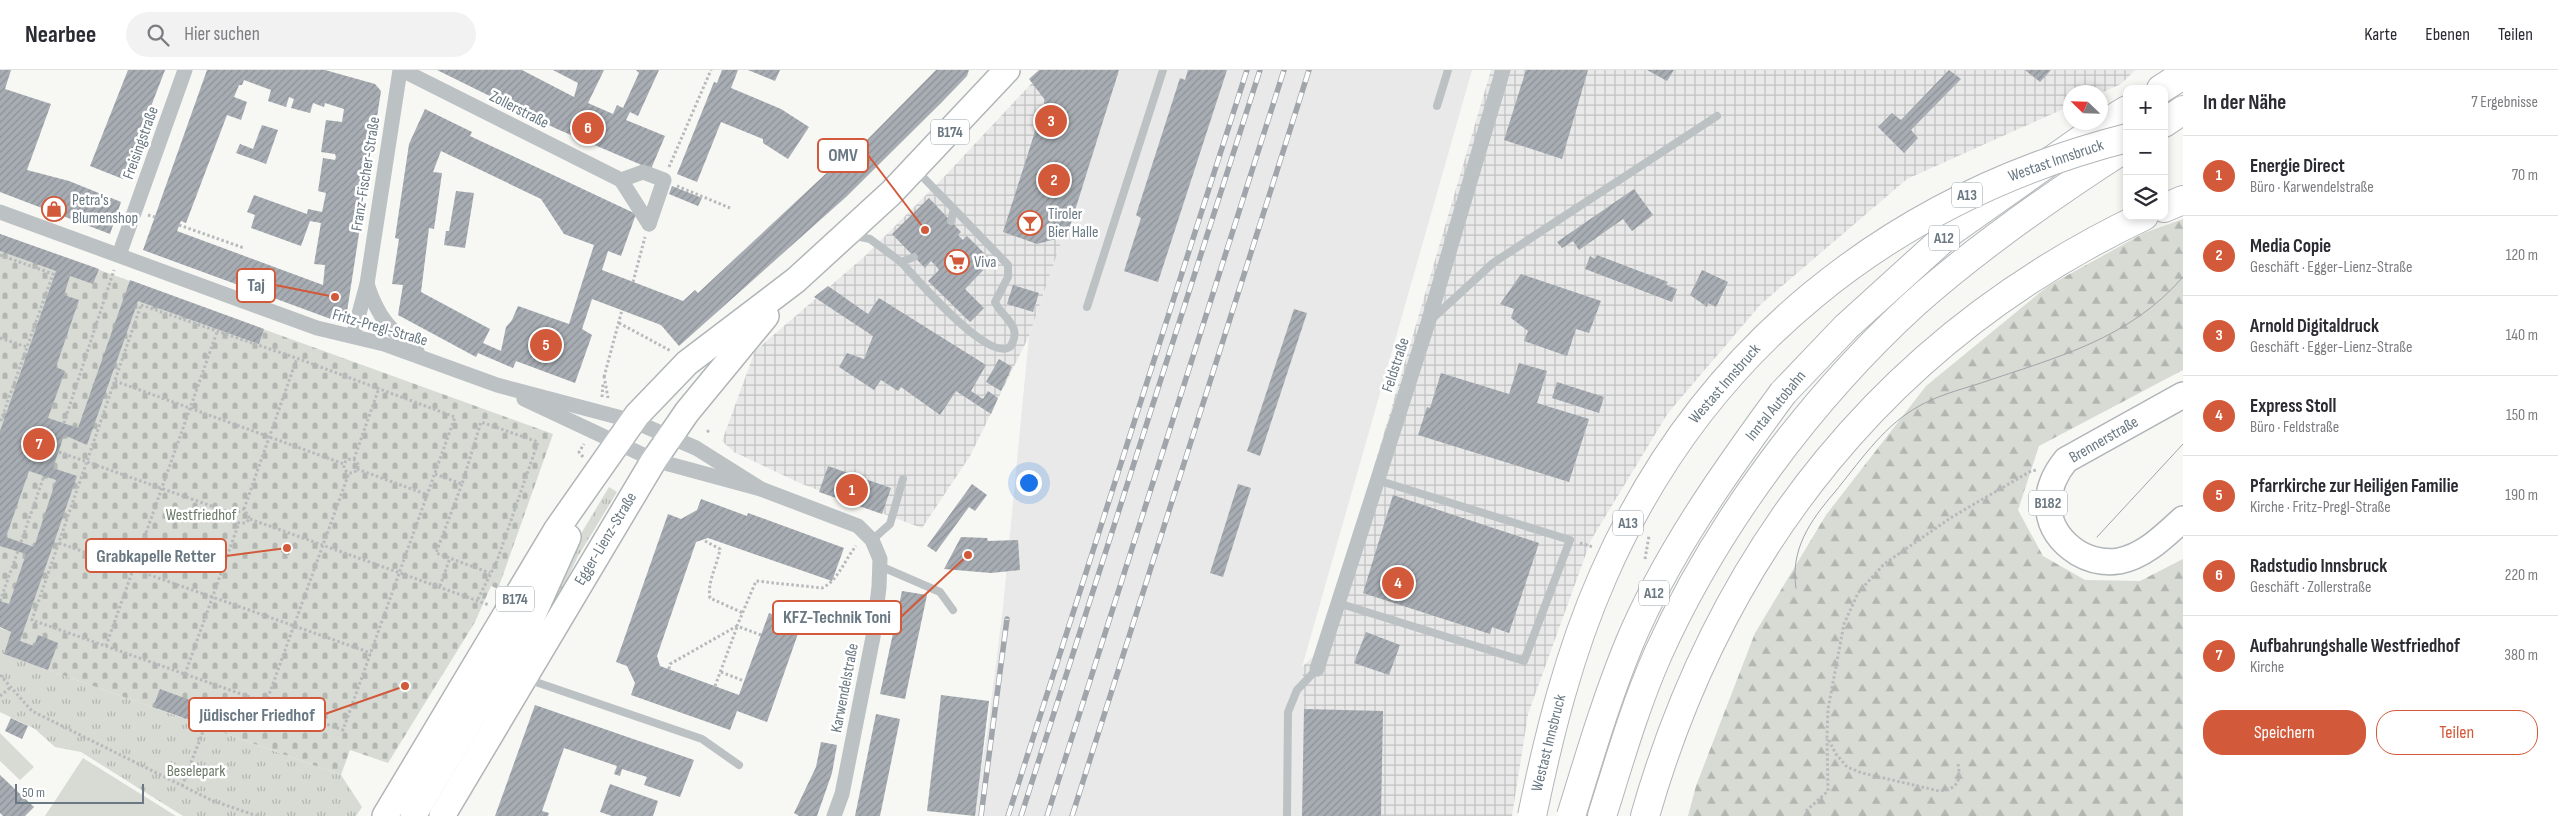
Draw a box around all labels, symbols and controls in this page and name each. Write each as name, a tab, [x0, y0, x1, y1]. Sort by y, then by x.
search box	[126, 12, 476, 57]
text: Nearbee	[25, 20, 96, 49]
icon: search	[144, 21, 172, 49]
text: Hier suchen	[184, 23, 260, 46]
text: Karte	[2364, 24, 2397, 45]
text: Ebenen	[2425, 24, 2470, 45]
text: Teilen	[2498, 24, 2533, 45]
north arrow	[2063, 85, 2108, 130]
map controls	[2123, 85, 2168, 220]
button: +	[2123, 85, 2168, 130]
street label: Zollerstraße	[486, 87, 552, 133]
text: In der Nähe	[2203, 90, 2286, 115]
text: 7 Ergebnisse	[2471, 93, 2538, 112]
pin: 3	[1035, 102, 1067, 140]
street label: Freisingstraße	[119, 104, 163, 182]
pin: 6	[572, 109, 604, 147]
street label: Franz-Fischer-Straße	[348, 116, 384, 232]
road number: B174	[931, 120, 969, 144]
button: −	[2123, 130, 2168, 175]
street label: Westast Innsbruck	[2006, 136, 2106, 186]
callout: OMV	[818, 139, 868, 172]
text: OMV	[828, 145, 858, 166]
text: Energie Direct	[2250, 155, 2345, 178]
pin: 2	[1038, 161, 1070, 199]
text: 1	[2216, 166, 2222, 185]
text: 70 m	[2512, 166, 2538, 185]
button: layers	[2123, 175, 2168, 220]
text: Büro · Karwendelstraße	[2250, 178, 2374, 197]
road number: A13	[1952, 182, 1982, 208]
place label: Petra's Blumenshop	[72, 191, 138, 228]
shop icon: Petra's Blumenshop	[41, 196, 67, 222]
place label: Tiroler Bier Halle	[1048, 205, 1098, 242]
bar icon: Tiroler Bier Halle	[1017, 210, 1043, 236]
road number: A12	[1929, 226, 1959, 250]
text: Media Copie	[2250, 235, 2331, 258]
text: 2	[2215, 246, 2223, 265]
text: 120 m	[2506, 246, 2538, 265]
supermarket icon: Viva	[944, 249, 970, 275]
place label: Viva	[974, 253, 996, 272]
text: Geschäft · Egger-Lienz-Straße	[2250, 258, 2413, 277]
callout: Taj	[237, 269, 275, 302]
text: Taj	[247, 275, 265, 296]
street label: Fritz-Pregl-Straße	[330, 305, 430, 351]
text: Arnold Digitaldruck	[2250, 315, 2379, 338]
pin: 5	[530, 326, 562, 364]
text: 3	[2215, 326, 2223, 345]
text: 140 m	[2506, 326, 2538, 345]
street label: Feldstraße	[1378, 335, 1414, 395]
text: Geschäft · Egger-Lienz-Straße	[2250, 338, 2413, 357]
street label: Westast Innsbruck	[1685, 340, 1765, 428]
street label: Inntal Autobahn	[1742, 367, 1810, 445]
text: Express Stoll	[2250, 395, 2336, 418]
text: 4	[2215, 406, 2223, 425]
text: 150 m	[2506, 406, 2538, 425]
street label: Brennerstraße	[2066, 413, 2142, 467]
text: Büro · Feldstraße	[2250, 418, 2339, 437]
pin: 7	[23, 425, 55, 463]
your location	[1016, 470, 1042, 496]
pin: 1	[836, 471, 868, 509]
text: Pfarrkirche zur Heiligen Familie	[2250, 475, 2459, 498]
text: 5	[2215, 486, 2223, 505]
text: 190 m	[2505, 486, 2538, 505]
street label: Egger-Lienz-Straße	[571, 489, 641, 589]
road number: B182	[2029, 490, 2067, 516]
text: Kirche · Fritz-Pregl-Straße	[2250, 498, 2391, 517]
park label: Westfriedhof	[166, 506, 237, 525]
road number: A13	[1613, 510, 1643, 536]
callout: Grabkapelle Retter	[86, 539, 226, 572]
text: Grabkapelle Retter	[96, 546, 216, 567]
text: Radstudio Innsbruck	[2250, 555, 2387, 578]
pin: 4	[1382, 564, 1414, 602]
text: 6	[2215, 566, 2223, 585]
text: 220 m	[2505, 566, 2538, 585]
text: Geschäft · Zollerstraße	[2250, 578, 2371, 597]
road number: A12	[1639, 580, 1669, 606]
road number: B174	[496, 586, 534, 612]
callout: KFZ-Technik Toni	[773, 601, 901, 634]
text: KFZ-Technik Toni	[783, 607, 891, 628]
text: Aufbahrungshalle Westfriedhof	[2250, 635, 2460, 658]
street label: Karwendelstraße	[827, 642, 863, 734]
text: 7	[2216, 646, 2222, 665]
text: 380 m	[2504, 646, 2538, 665]
text: Kirche	[2250, 658, 2284, 677]
street label: Westast Innsbruck	[1528, 692, 1570, 794]
callout: Jüdischer Friedhof	[189, 698, 325, 731]
text: Jüdischer Friedhof	[198, 705, 315, 726]
button: Speichern	[2203, 710, 2366, 755]
button: Teilen	[2376, 710, 2538, 755]
park label: Beselepark	[167, 762, 225, 781]
scale bar	[15, 781, 144, 804]
text: 50 m	[22, 784, 45, 801]

